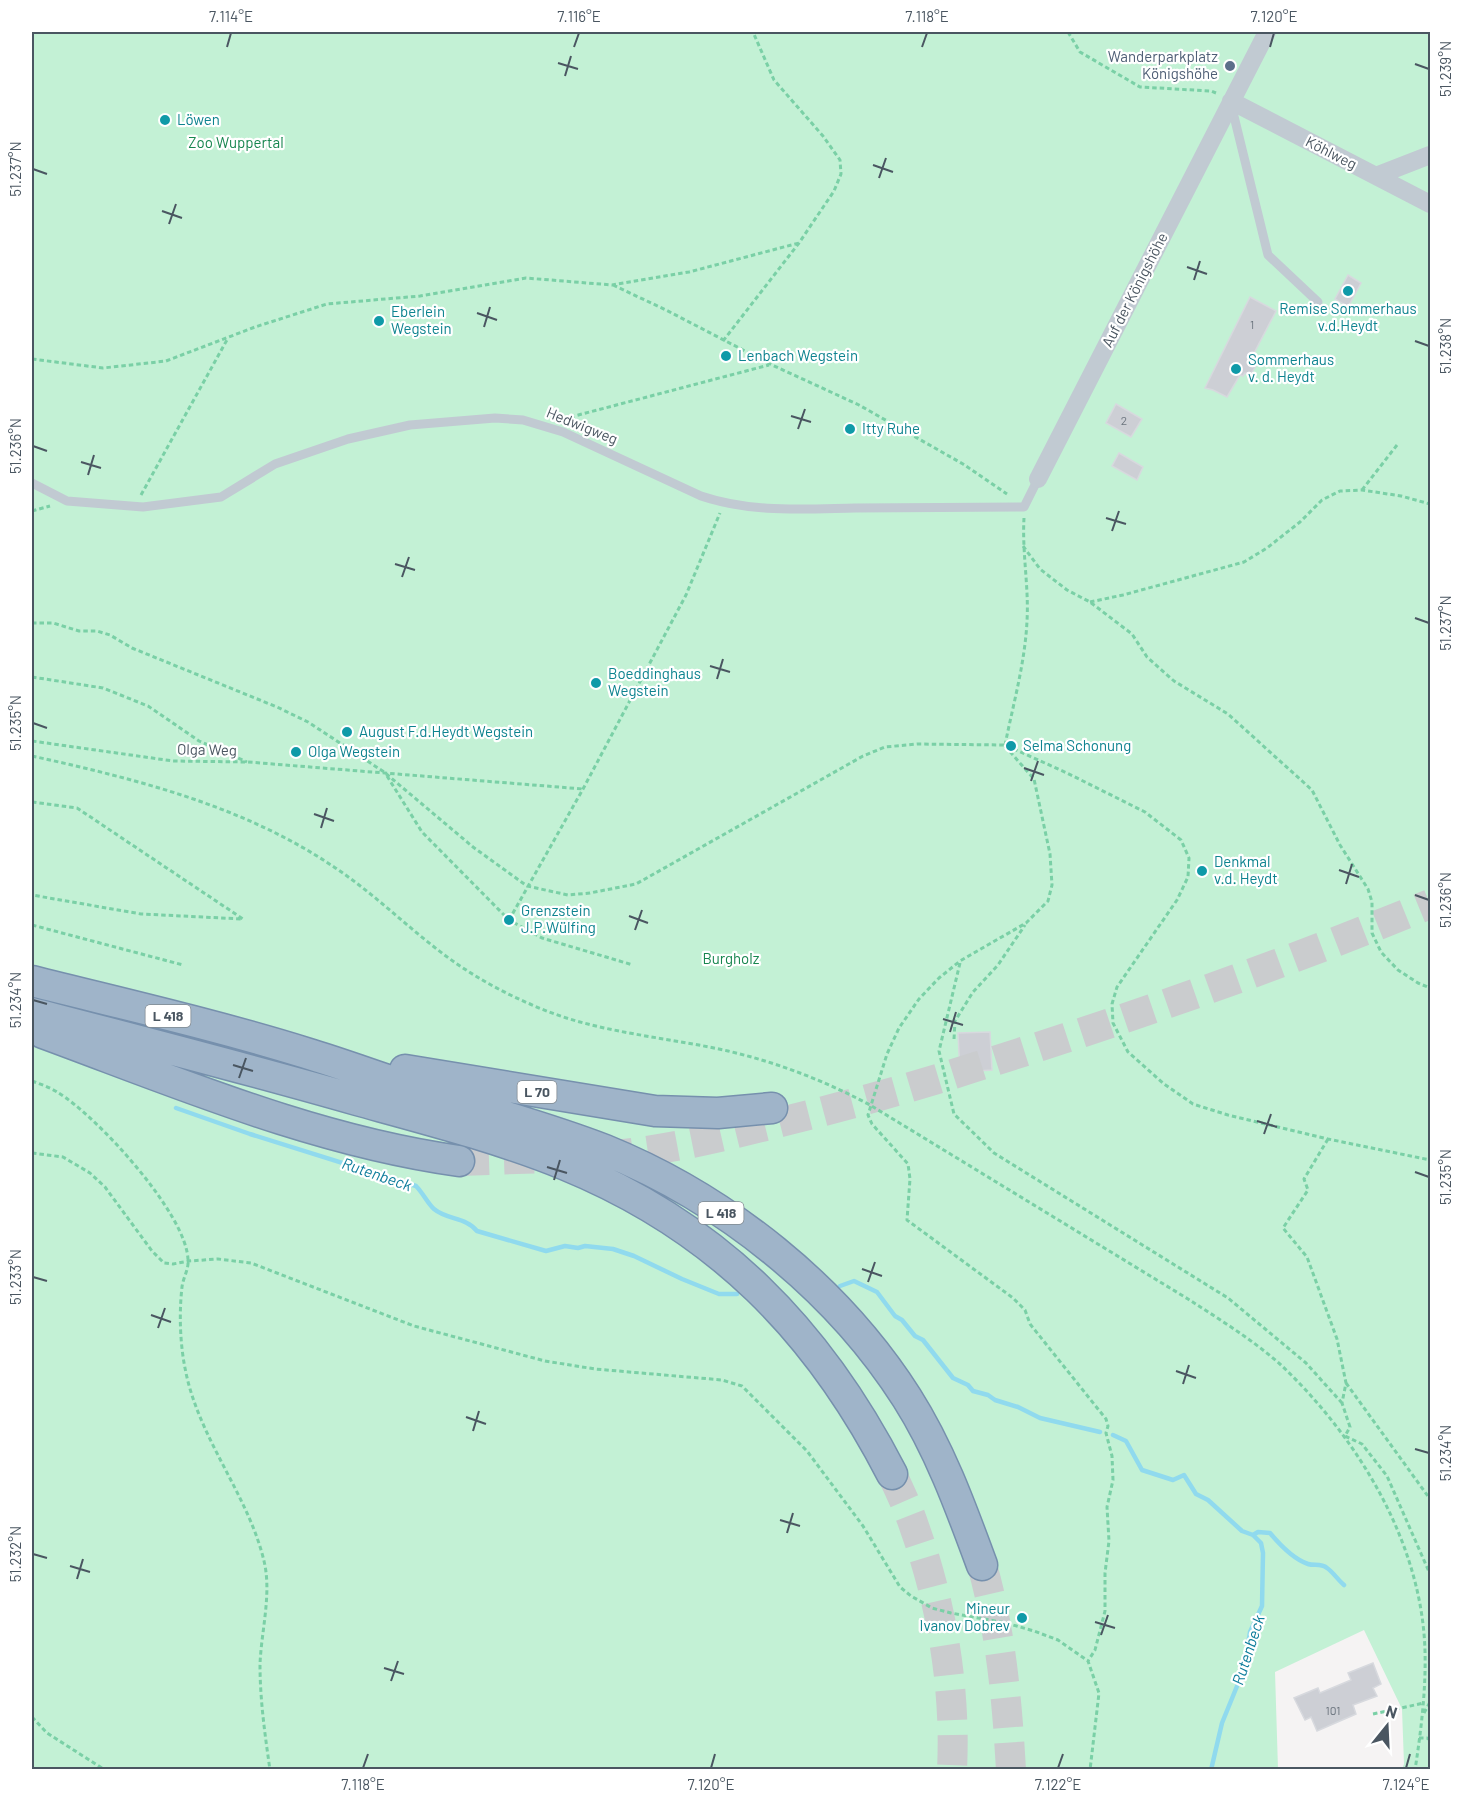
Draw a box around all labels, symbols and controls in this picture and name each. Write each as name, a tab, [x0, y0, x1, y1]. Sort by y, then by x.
text: 7.114°E	[209, 7, 253, 25]
text: 7.116°E	[557, 7, 601, 25]
text: 7.118°E	[905, 7, 949, 25]
text: 7.120°E	[1250, 7, 1298, 25]
text: 51.239°N	[1436, 41, 1454, 97]
place label: Wanderparkplatz Königshöhe	[1108, 47, 1218, 82]
marker: Wanderparkplatz Königshöhe	[1223, 59, 1237, 73]
place label: Löwen	[177, 110, 220, 128]
marker: Löwen	[158, 113, 172, 127]
street label: Köhlweg	[1303, 132, 1360, 173]
park label: Zoo Wuppertal	[188, 133, 284, 151]
text: 51.237°N	[6, 141, 24, 197]
street label: Auf der Königshöhe	[1097, 229, 1171, 350]
marker: Remise Sommerhaus v.d.Heydt	[1341, 284, 1355, 298]
place label: Remise Sommerhaus v.d.Heydt	[1279, 299, 1417, 334]
place label: Eberlein Wegstein	[391, 302, 452, 337]
marker: Eberlein Wegstein	[372, 314, 386, 328]
house number: 1	[1250, 317, 1254, 331]
text: 51.238°N	[1436, 318, 1454, 374]
place label: Lenbach Wegstein	[738, 346, 858, 364]
marker: Lenbach Wegstein	[719, 349, 733, 363]
place label: Sommerhaus v. d. Heydt	[1248, 350, 1334, 385]
marker: Sommerhaus v. d. Heydt	[1229, 362, 1243, 376]
street label: Hedwigweg	[544, 403, 621, 448]
house number: 2	[1121, 413, 1127, 427]
text: 51.236°N	[6, 418, 24, 474]
place label: Itty Ruhe	[862, 419, 920, 437]
marker: Itty Ruhe	[843, 422, 857, 436]
text: 51.237°N	[1436, 595, 1454, 651]
place label: Boeddinghaus Wegstein	[608, 664, 701, 699]
marker: Boeddinghaus Wegstein	[589, 676, 603, 690]
text: 51.235°N	[6, 695, 24, 751]
place label: August F.d.Heydt Wegstein	[359, 722, 533, 740]
marker: August F.d.Heydt Wegstein	[340, 725, 354, 739]
place label: Selma Schonung	[1023, 736, 1131, 754]
street label: Olga Weg	[177, 739, 237, 759]
marker: Selma Schonung	[1004, 739, 1018, 753]
place label: Olga Wegstein	[308, 742, 400, 760]
marker: Olga Wegstein	[289, 745, 303, 759]
place label: Denkmal v.d. Heydt	[1214, 852, 1278, 887]
marker: Denkmal v.d. Heydt	[1195, 864, 1209, 878]
text: 51.236°N	[1436, 872, 1454, 928]
place label: Grenzstein J.P.Wülfing	[521, 901, 596, 936]
marker: Grenzstein J.P.Wülfing	[502, 913, 516, 927]
park label: Burgholz	[703, 949, 760, 967]
text: 51.234°N	[6, 972, 24, 1028]
road number: L 418	[146, 1005, 190, 1027]
road number: L 70	[518, 1081, 556, 1103]
text: 51.235°N	[1436, 1149, 1454, 1205]
water label: Rutenbeck	[340, 1153, 415, 1194]
road number: L 418	[698, 1202, 744, 1224]
text: 51.233°N	[6, 1249, 24, 1305]
text: 51.234°N	[1436, 1425, 1454, 1481]
text: 51.232°N	[6, 1526, 24, 1582]
place label: Mineur Ivanov Dobrev	[920, 1599, 1011, 1634]
marker: Mineur Ivanov Dobrev	[1015, 1611, 1029, 1625]
water label: Rutenbeck	[1227, 1612, 1268, 1687]
north arrow	[1357, 1696, 1417, 1756]
text: N	[1384, 1701, 1400, 1722]
house number: 101	[1326, 1703, 1340, 1717]
text: 7.118°E	[341, 1775, 385, 1793]
text: 7.120°E	[687, 1775, 735, 1793]
text: 7.122°E	[1035, 1775, 1081, 1793]
text: 7.124°E	[1383, 1775, 1429, 1793]

